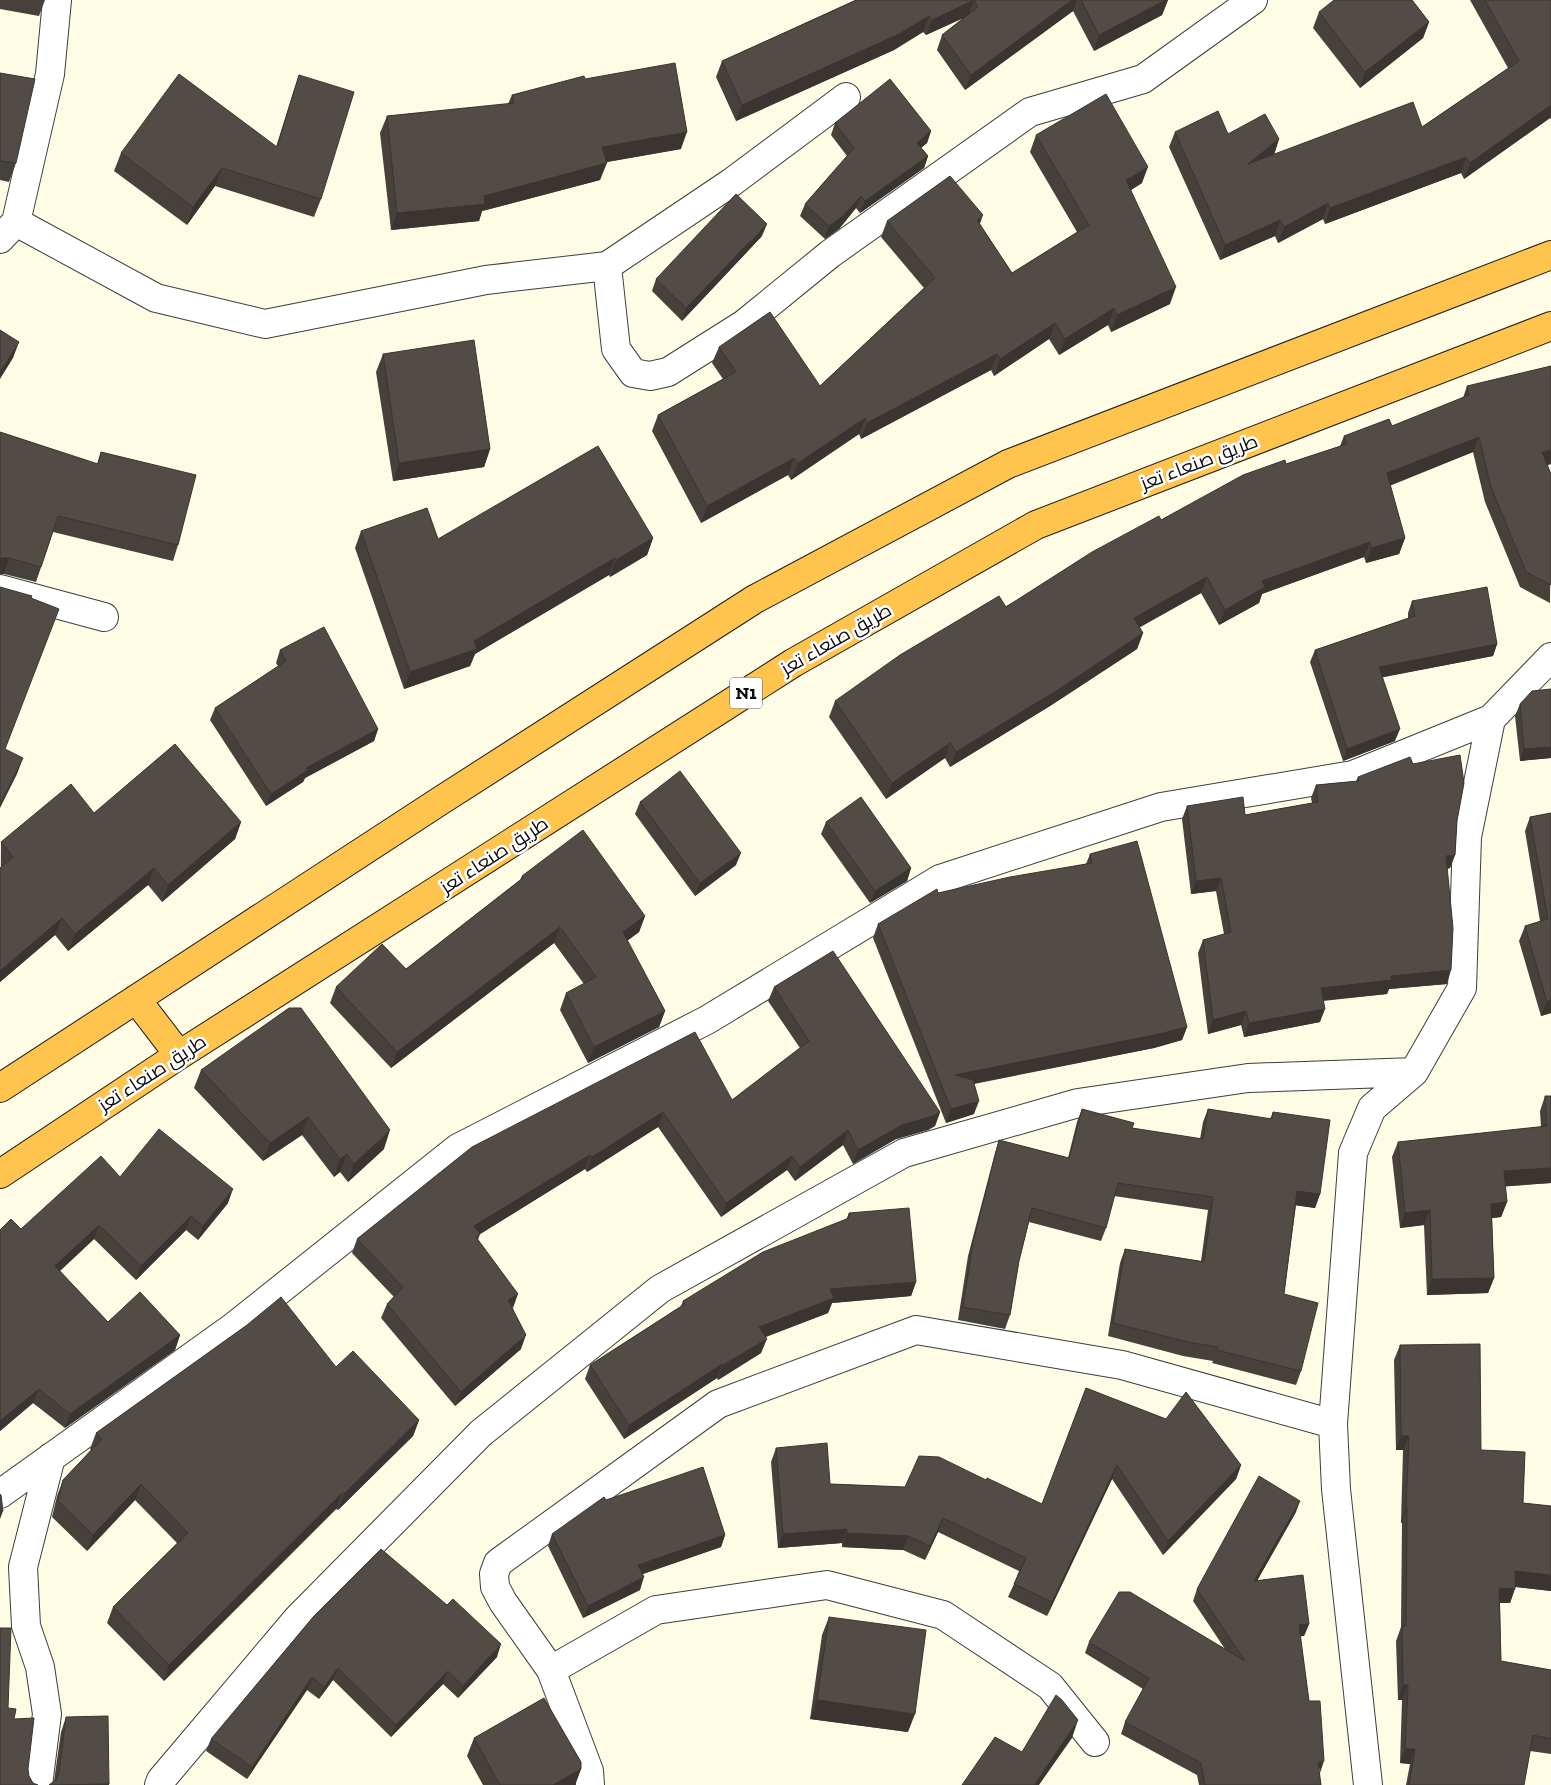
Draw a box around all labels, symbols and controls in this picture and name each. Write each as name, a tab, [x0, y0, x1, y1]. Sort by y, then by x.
street label: طريق صنعاء تعز	[1136, 429, 1261, 496]
street label: طريق صنعاء تعز	[776, 598, 896, 681]
road number: N1	[730, 678, 762, 708]
street label: طريق صنعاء تعز	[435, 812, 553, 900]
street label: طريق صنعاء تعز	[93, 1030, 211, 1118]

